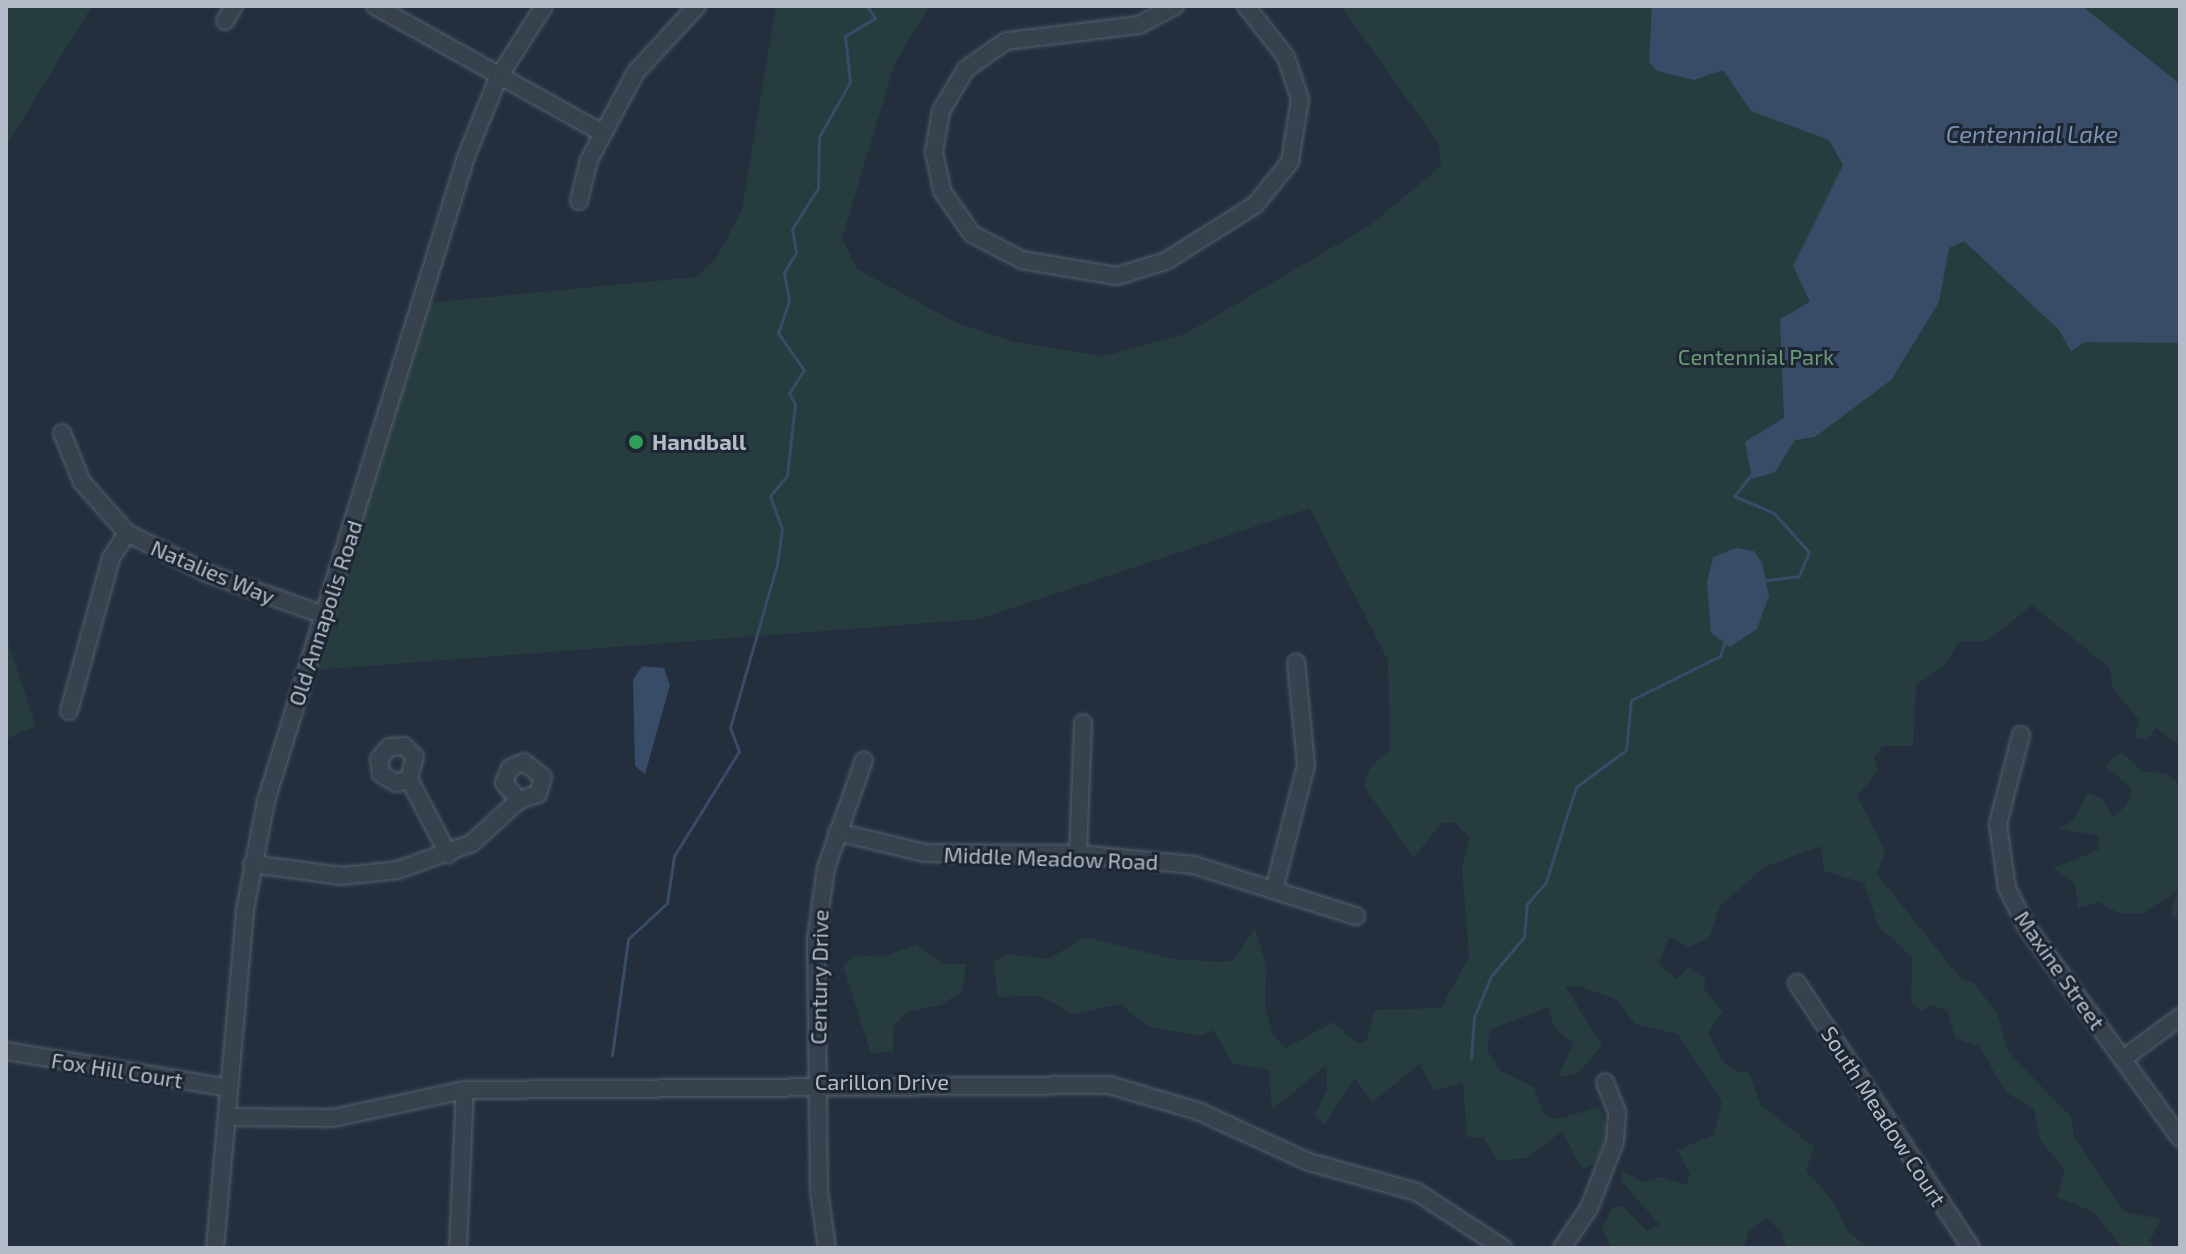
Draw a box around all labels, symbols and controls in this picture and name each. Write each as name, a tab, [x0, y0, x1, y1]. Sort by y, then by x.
water label: Centennial Lake	[1945, 120, 2119, 148]
park label: Centennial Park	[1678, 344, 1834, 370]
place label: Handball	[652, 429, 746, 455]
marker: Handball	[627, 433, 645, 451]
street label: Old Annapolis Road	[282, 517, 368, 709]
street label: Natalies Way	[147, 534, 279, 610]
street label: Middle Meadow Road	[943, 841, 1159, 875]
street label: Maxine Street	[2009, 905, 2111, 1035]
street label: Century Drive	[805, 909, 833, 1045]
street label: South Meadow Court	[1816, 1021, 1952, 1211]
street label: Fox Hill Court	[49, 1047, 185, 1093]
street label: Carillon Drive	[815, 1069, 949, 1095]

